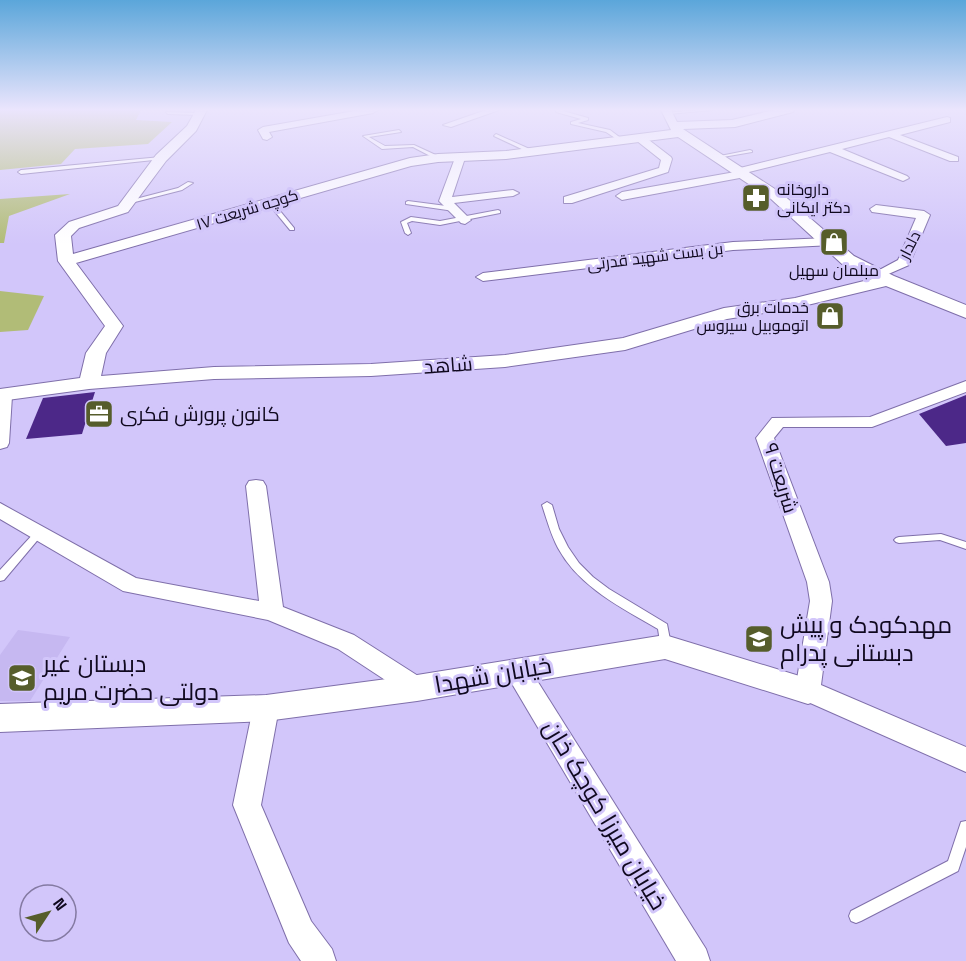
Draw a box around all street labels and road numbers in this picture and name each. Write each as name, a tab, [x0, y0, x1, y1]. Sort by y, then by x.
street label: کوچه شریعت ۱۷	[193, 184, 301, 236]
street label: دلدار	[893, 227, 925, 264]
street label: بن بست شهید قدرتی	[586, 238, 724, 275]
street label: شاهد	[423, 350, 473, 380]
street label: شریعت ۹	[758, 440, 804, 516]
street label: خیابان شهدا	[432, 649, 554, 700]
street label: خیابان میرزا کوچک خان	[536, 714, 674, 916]

